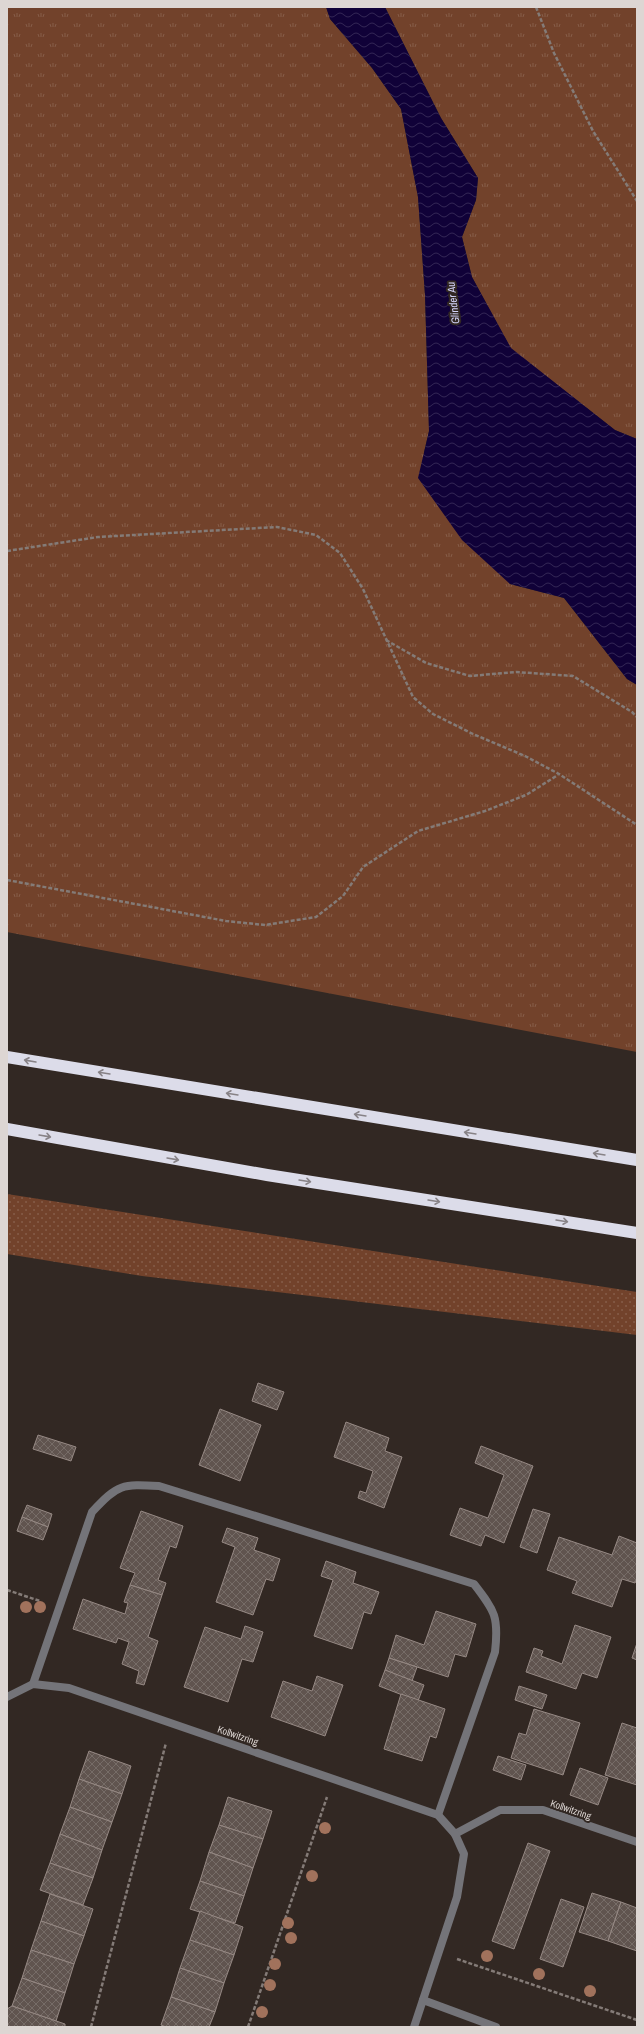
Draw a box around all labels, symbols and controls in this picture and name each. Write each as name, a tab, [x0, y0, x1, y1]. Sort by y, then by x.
water label: Glinder Au	[443, 281, 463, 325]
one-way arrow	[24, 1057, 37, 1065]
one-way arrow	[98, 1069, 111, 1077]
one-way arrow	[226, 1090, 239, 1098]
one-way arrow	[354, 1111, 367, 1119]
one-way arrow	[464, 1129, 477, 1137]
one-way arrow	[39, 1132, 52, 1140]
one-way arrow	[592, 1150, 605, 1158]
one-way arrow	[166, 1155, 179, 1163]
one-way arrow	[298, 1178, 311, 1186]
one-way arrow	[427, 1198, 440, 1206]
one-way arrow	[555, 1217, 568, 1225]
street label: Kollwitzring	[216, 1722, 260, 1749]
street label: Kollwitzring	[549, 1796, 593, 1823]

